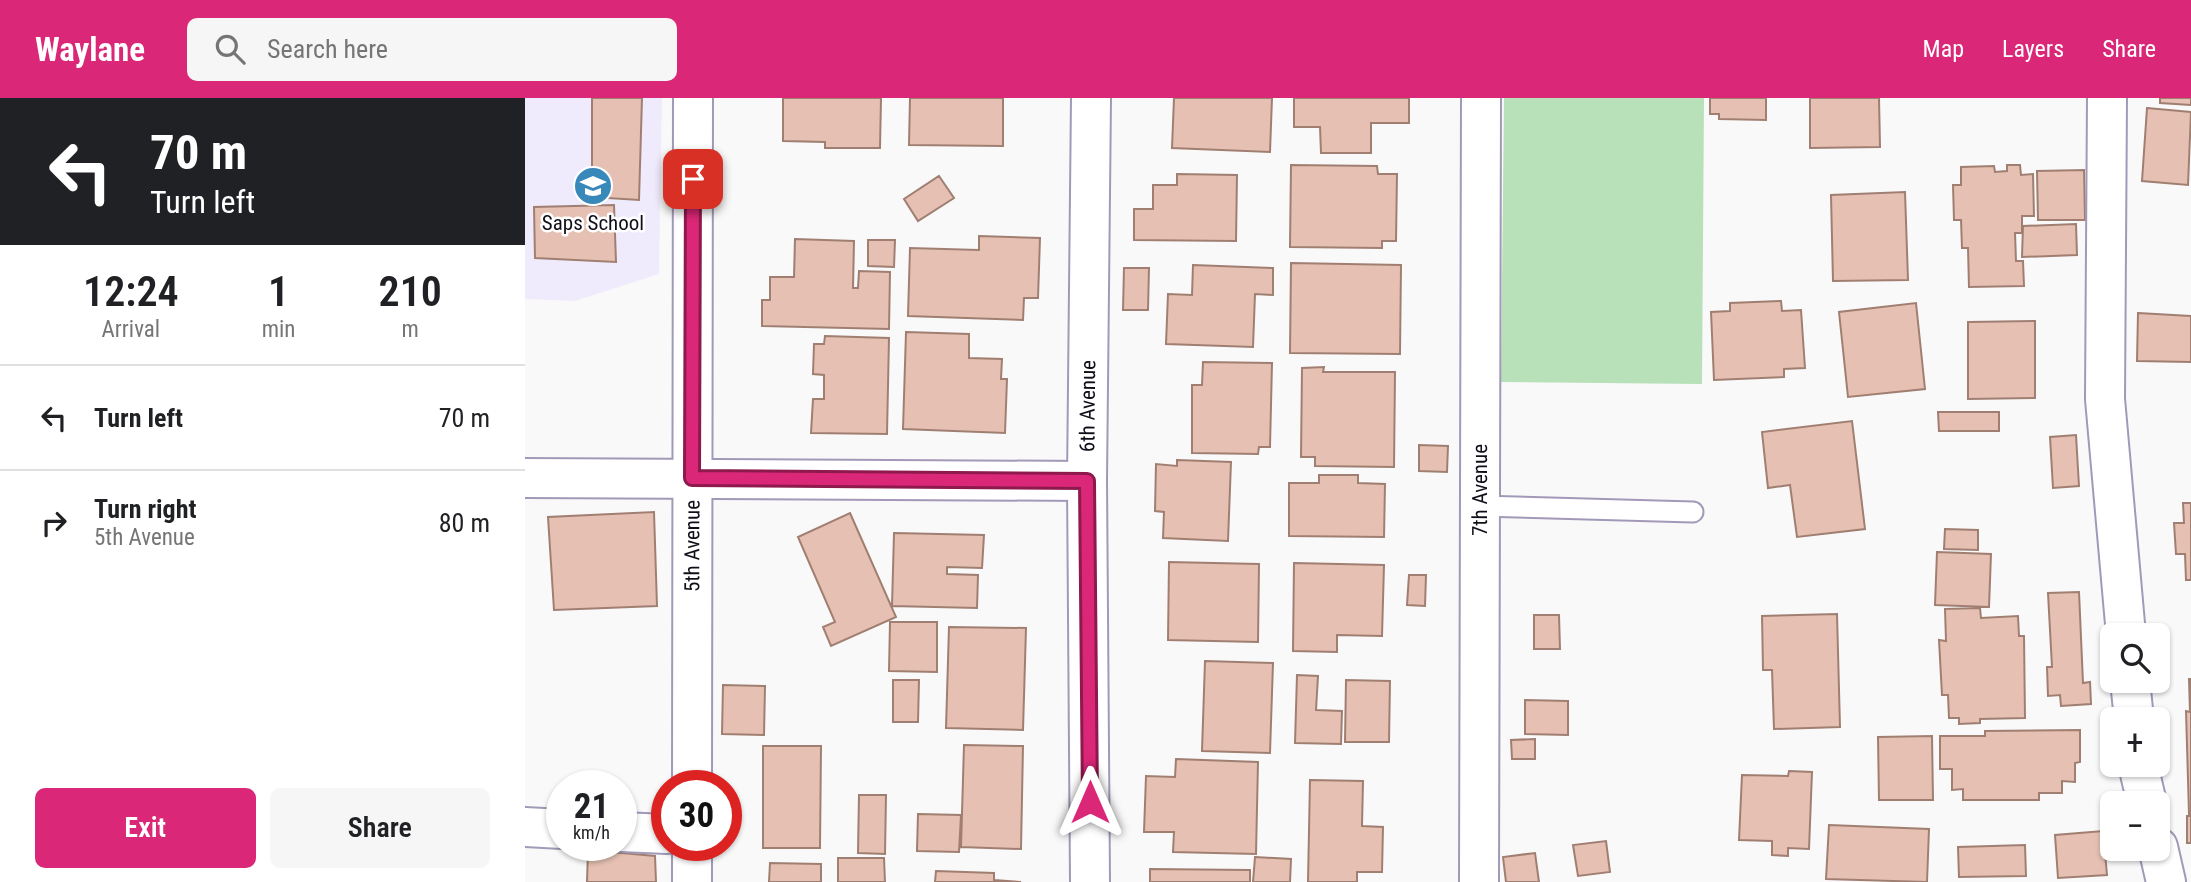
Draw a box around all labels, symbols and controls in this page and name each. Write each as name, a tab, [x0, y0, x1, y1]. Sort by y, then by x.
search box	[187, 18, 677, 81]
text: Waylane	[35, 30, 145, 69]
icon: search	[211, 30, 249, 68]
text: Search here	[267, 34, 388, 64]
text: Map	[1923, 35, 1964, 63]
text: Layers	[2002, 35, 2064, 63]
text: Share	[2102, 35, 2156, 63]
text: 70 m	[150, 124, 247, 181]
icon: left	[35, 126, 126, 217]
pin	[663, 149, 723, 209]
icon: arrive	[674, 160, 712, 198]
school or university icon: Saps School	[572, 165, 614, 207]
text: Turn left	[150, 183, 255, 221]
place label: Saps School	[542, 211, 644, 235]
text: 12:24	[83, 267, 179, 316]
text: 1	[268, 267, 289, 316]
text: 210	[379, 267, 442, 316]
text: Arrival	[102, 316, 160, 343]
text: min	[262, 316, 295, 343]
text: m	[402, 316, 419, 343]
street label: 6th Avenue	[1075, 360, 1100, 452]
icon: left	[35, 399, 73, 437]
text: Turn left	[94, 403, 183, 433]
text: 70 m	[439, 403, 490, 433]
street label: 7th Avenue	[1468, 444, 1492, 536]
text: Turn right	[94, 494, 196, 524]
street label: 5th Avenue	[680, 500, 704, 592]
icon: right	[35, 504, 73, 542]
text: 80 m	[439, 508, 490, 538]
text: 5th Avenue	[94, 524, 195, 551]
map controls	[2100, 623, 2170, 861]
button: search	[2100, 623, 2170, 693]
button: +	[2100, 707, 2170, 777]
position arrow	[1053, 765, 1127, 839]
speed limit sign: 30	[651, 770, 742, 861]
text: 21	[574, 786, 609, 827]
button: Exit	[35, 788, 256, 868]
button: Share	[270, 788, 490, 868]
button: −	[2100, 791, 2170, 861]
text: km/h	[573, 822, 610, 843]

